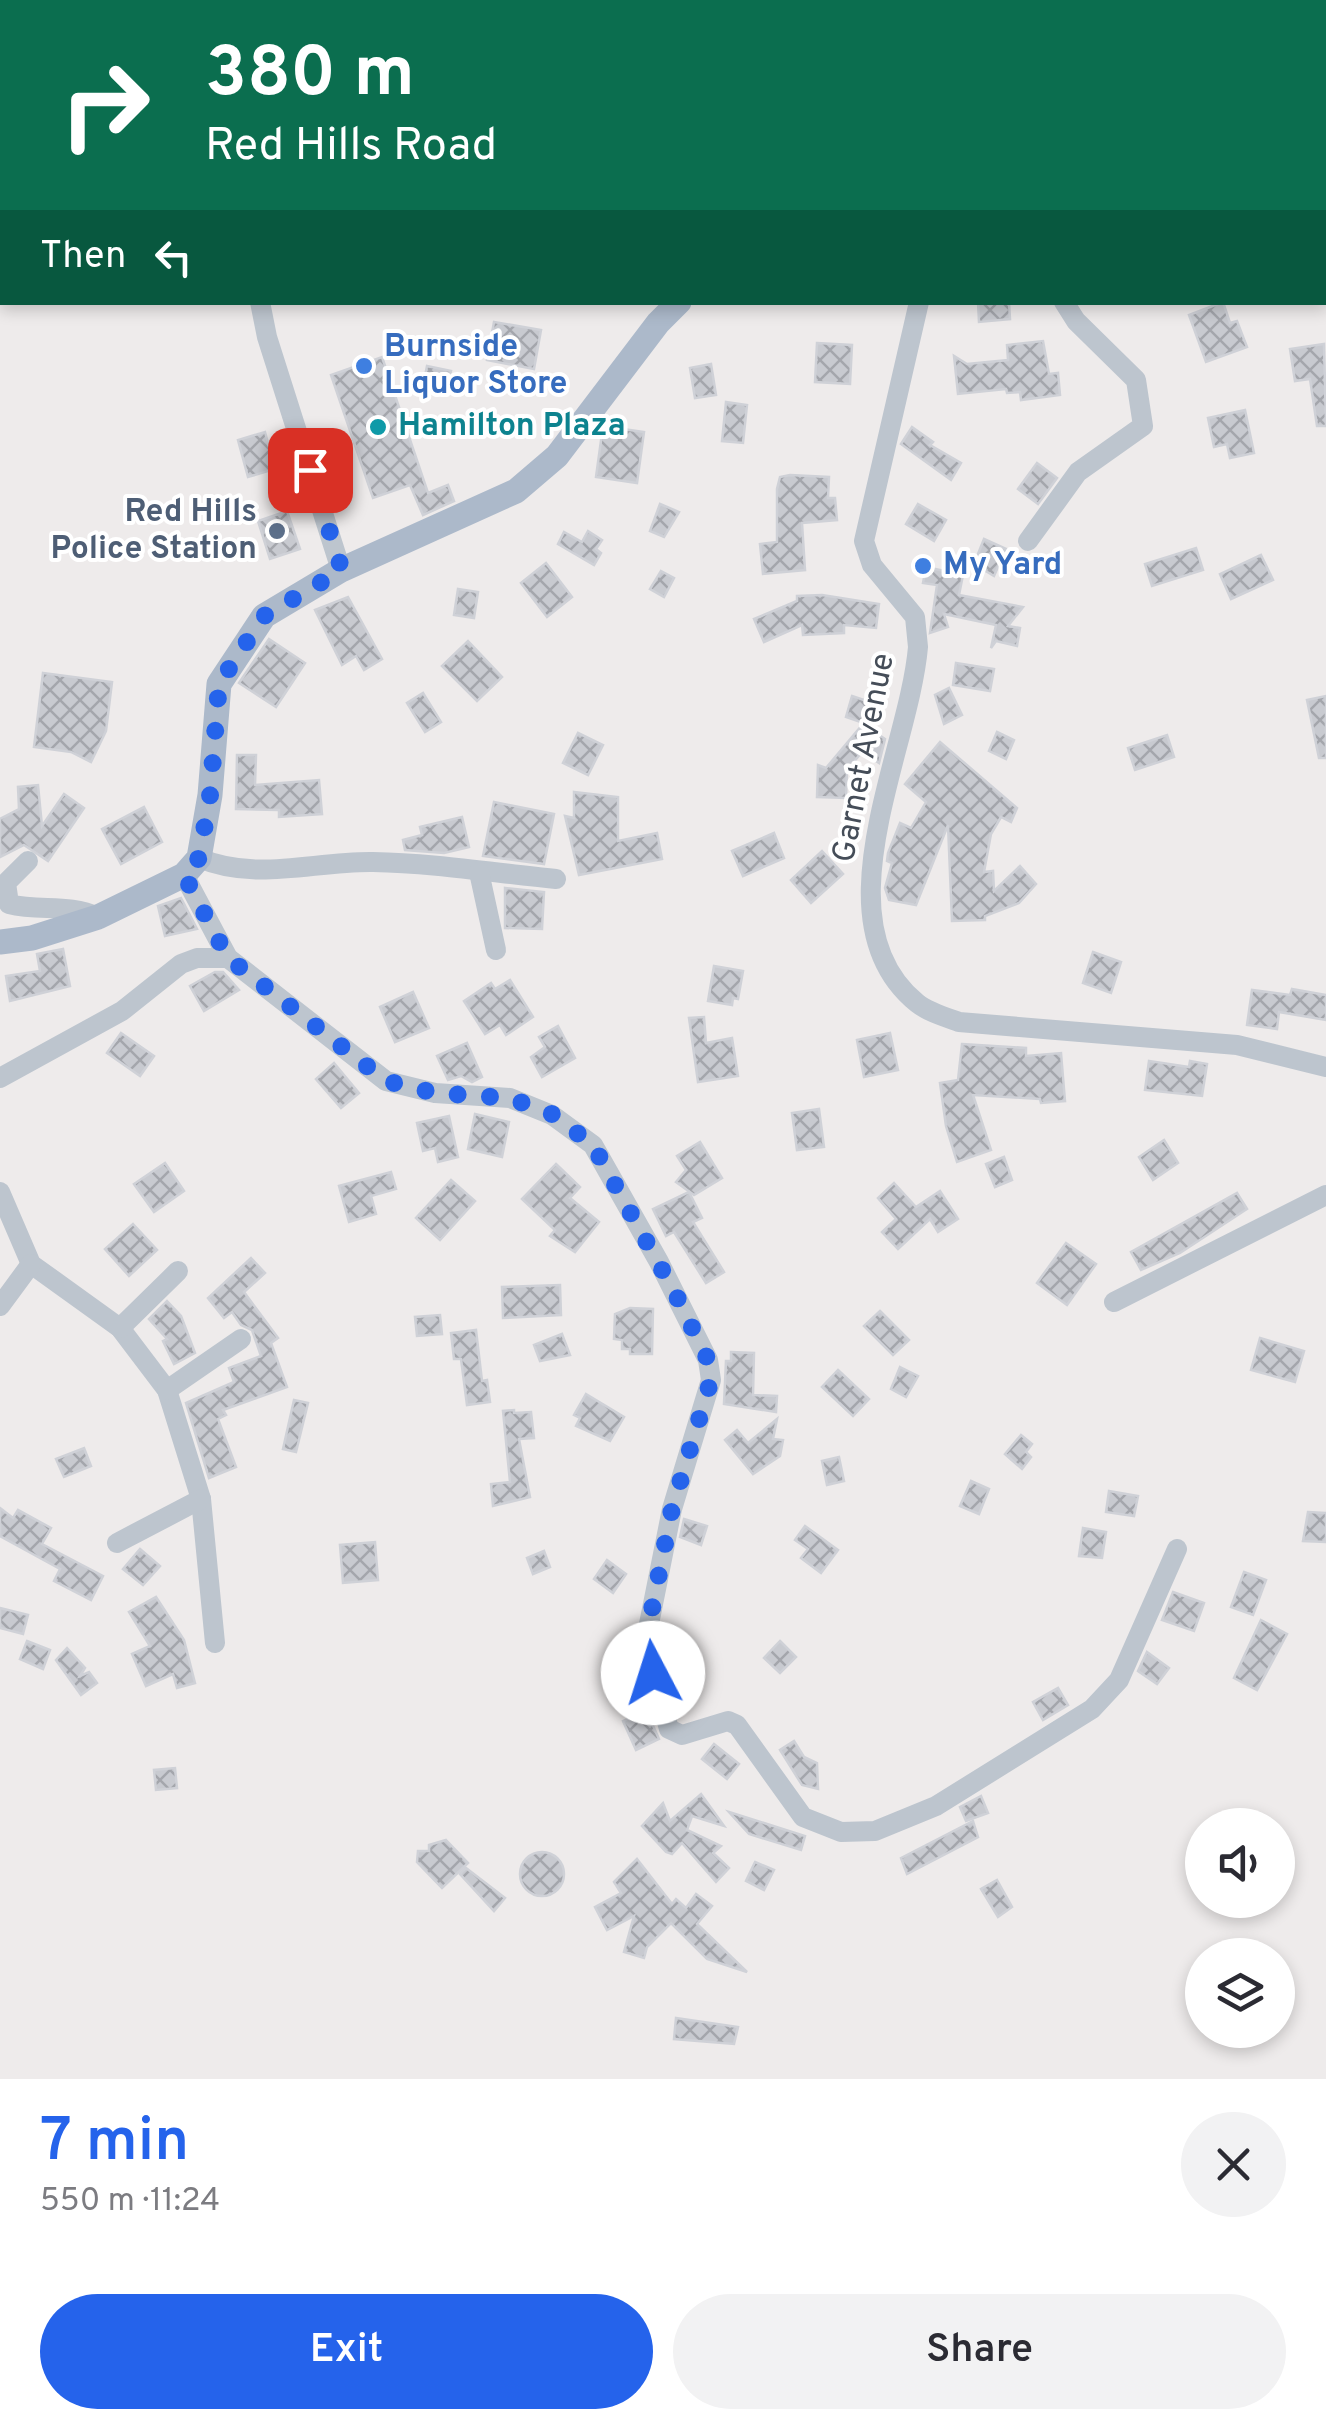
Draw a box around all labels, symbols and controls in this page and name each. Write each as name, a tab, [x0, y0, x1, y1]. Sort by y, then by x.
text: 380 m	[205, 32, 415, 121]
icon: right	[40, 40, 170, 170]
text: Red Hills Road	[205, 119, 497, 176]
icon: left	[146, 230, 201, 285]
text: Then	[40, 233, 126, 282]
place label: Burnside Liquor Store	[384, 328, 567, 405]
marker: Burnside Liquor Store	[353, 355, 375, 377]
place label: Hamilton Plaza	[398, 407, 625, 447]
marker: Hamilton Plaza	[367, 416, 389, 438]
pin	[268, 428, 353, 513]
icon: arrive	[283, 443, 338, 498]
place label: Red Hills Police Station	[51, 493, 257, 570]
marker: Red Hills Police Station	[266, 520, 288, 542]
place label: My Yard	[943, 546, 1062, 586]
marker: My Yard	[912, 555, 934, 577]
street label: Garnet Avenue	[825, 650, 905, 866]
position arrow	[601, 1621, 705, 1725]
map controls	[1185, 1808, 1295, 2048]
button: sound	[1185, 1808, 1295, 1918]
button: layers	[1185, 1938, 1295, 2048]
text: 7 min	[40, 2106, 189, 2182]
button: close	[1181, 2112, 1286, 2217]
text: 550 m · 11:24	[40, 2182, 220, 2222]
button: Exit	[40, 2294, 653, 2409]
button: Share	[673, 2294, 1286, 2409]

